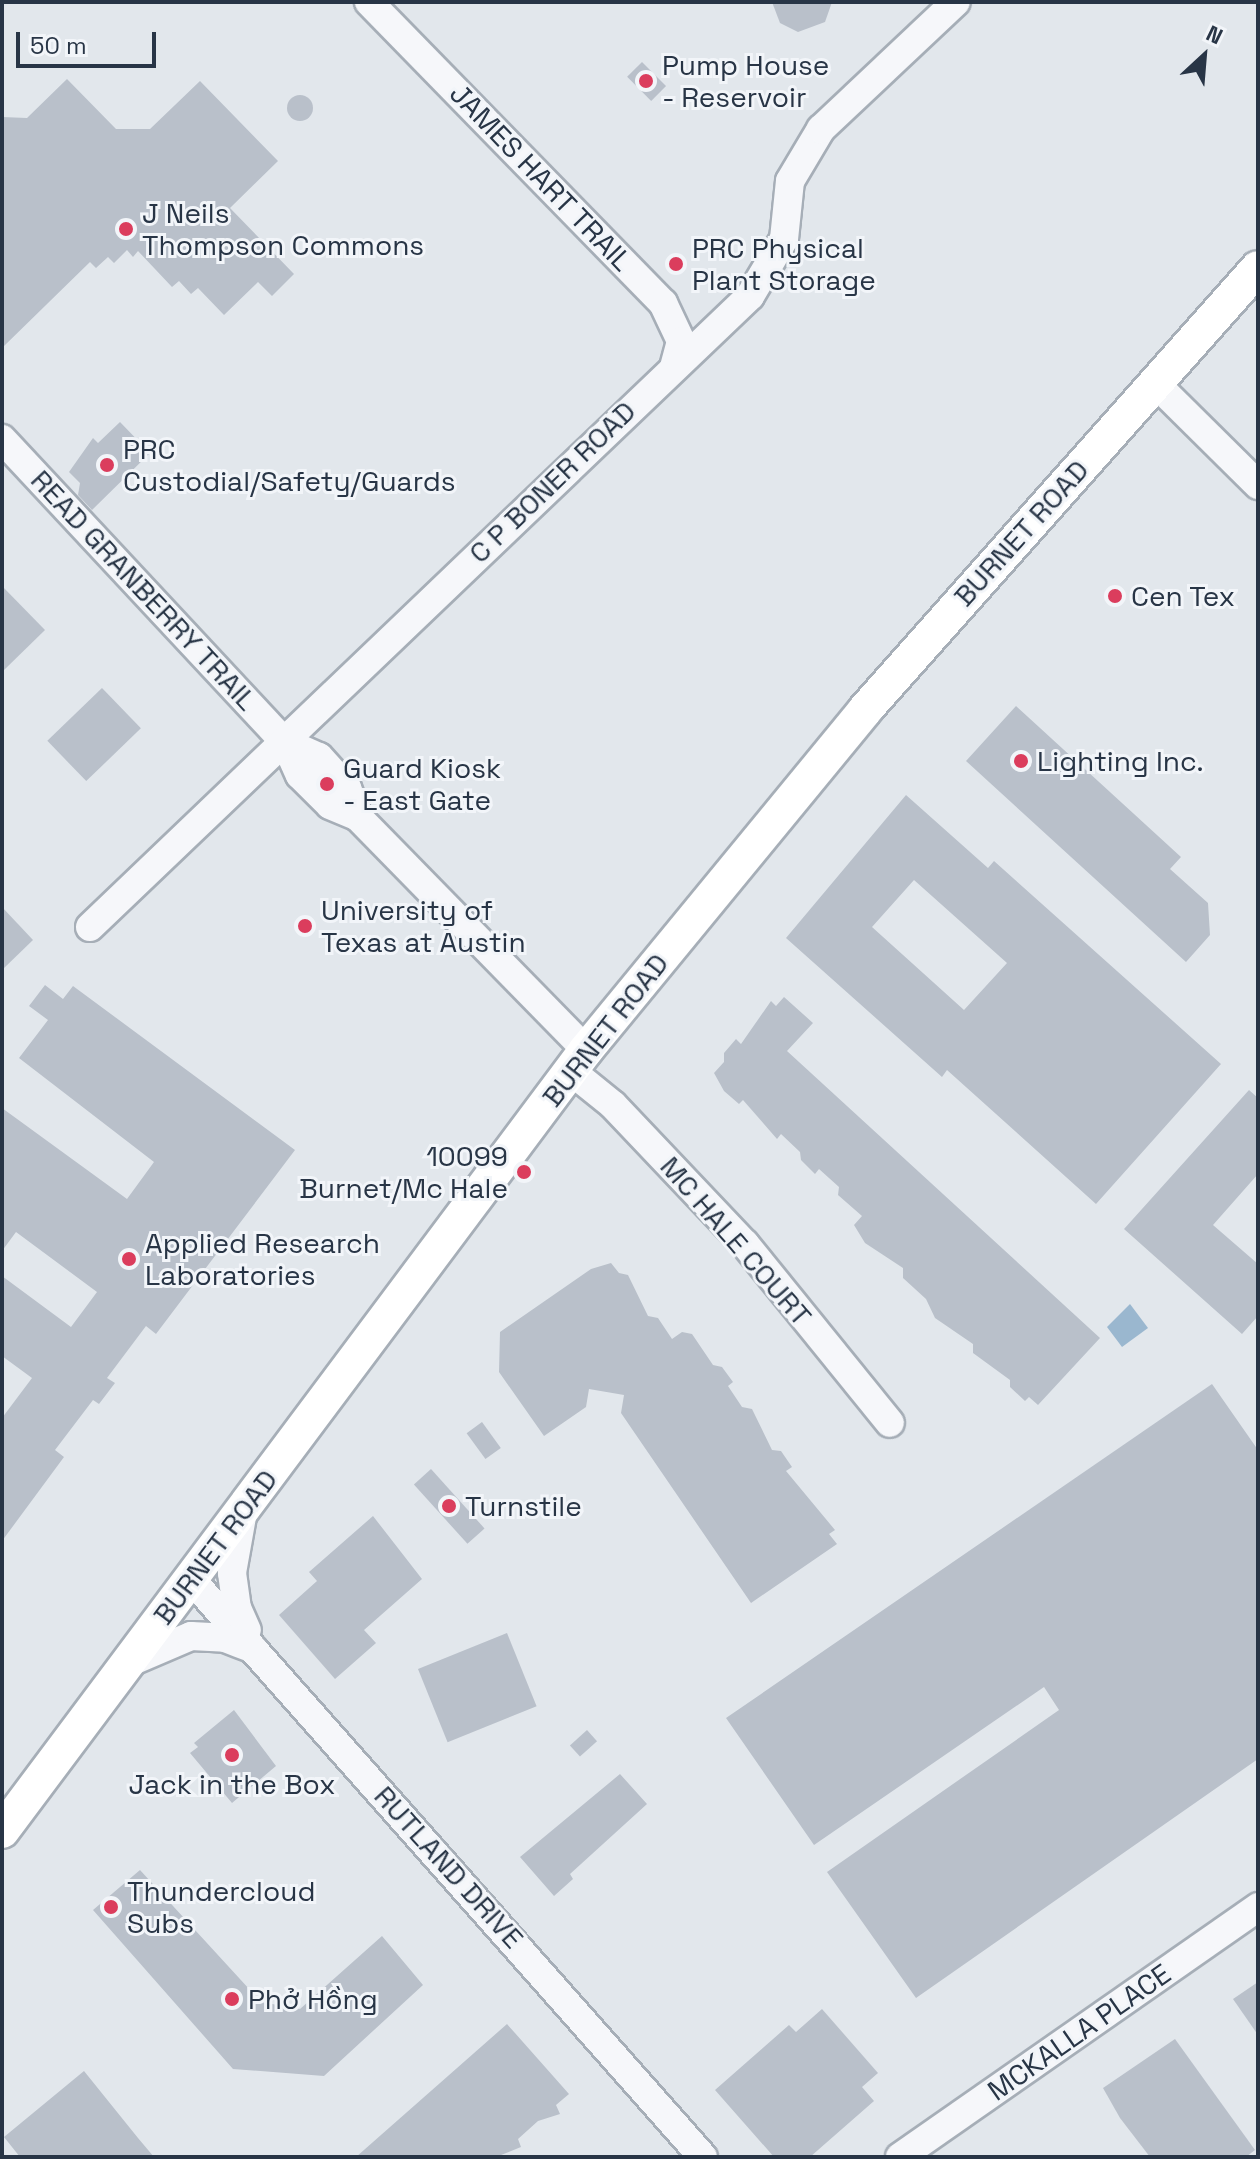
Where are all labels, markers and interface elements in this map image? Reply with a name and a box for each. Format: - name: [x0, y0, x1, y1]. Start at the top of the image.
- scale bar: [20, 16, 160, 66]
- north arrow: [1164, 16, 1244, 96]
- text: N: [1202, 19, 1227, 50]
- text: 50 m: [30, 30, 87, 61]
- place label: Pump House - Reservoir: [662, 48, 829, 114]
- marker: Pump House - Reservoir: [637, 72, 655, 90]
- street label: JAMES HART TRAIL: [443, 76, 639, 278]
- place label: J Neils Thompson Commons: [142, 196, 424, 262]
- marker: J Neils Thompson Commons: [117, 220, 135, 238]
- place label: PRC Physical Plant Storage: [692, 231, 876, 297]
- marker: PRC Physical Plant Storage: [667, 255, 685, 273]
- street label: C P BONER ROAD: [462, 394, 642, 570]
- place label: PRC Custodial/Safety/Guards: [123, 432, 455, 498]
- street label: BURNET ROAD: [947, 453, 1095, 613]
- marker: PRC Custodial/Safety/Guards: [98, 456, 116, 474]
- street label: READ GRANBERRY TRAIL: [24, 463, 264, 717]
- place label: Cen Tex: [1131, 579, 1236, 613]
- marker: Cen Tex: [1106, 587, 1124, 605]
- place label: Lighting Inc.: [1037, 744, 1204, 778]
- place label: Guard Kiosk - East Gate: [343, 751, 501, 817]
- marker: Lighting Inc.: [1012, 752, 1030, 770]
- marker: Guard Kiosk - East Gate: [318, 775, 336, 793]
- place label: University of Texas at Austin: [321, 893, 526, 959]
- marker: University of Texas at Austin: [296, 917, 314, 935]
- street label: BURNET ROAD: [535, 947, 675, 1113]
- place label: 10099 Burnet/Mc Hale: [299, 1139, 508, 1205]
- street label: MC HALE COURT: [654, 1150, 818, 1332]
- marker: 10099 Burnet/Mc Hale: [515, 1163, 533, 1181]
- place label: Applied Research Laboratories: [145, 1226, 380, 1292]
- marker: Applied Research Laboratories: [120, 1250, 138, 1268]
- street label: BURNET ROAD: [146, 1463, 284, 1631]
- place label: Turnstile: [465, 1489, 582, 1523]
- marker: Turnstile: [440, 1497, 458, 1515]
- marker: Jack in the Box: [223, 1746, 241, 1764]
- place label: Jack in the Box: [128, 1767, 336, 1801]
- street label: RUTLAND DRIVE: [368, 1779, 530, 1955]
- place label: Thundercloud Subs: [127, 1874, 315, 1940]
- marker: Thundercloud Subs: [102, 1898, 120, 1916]
- street label: MCKALLA PLACE: [981, 1956, 1177, 2108]
- place label: Phở Hồng: [248, 1982, 378, 2016]
- marker: Phở Hồng: [223, 1990, 241, 2008]

